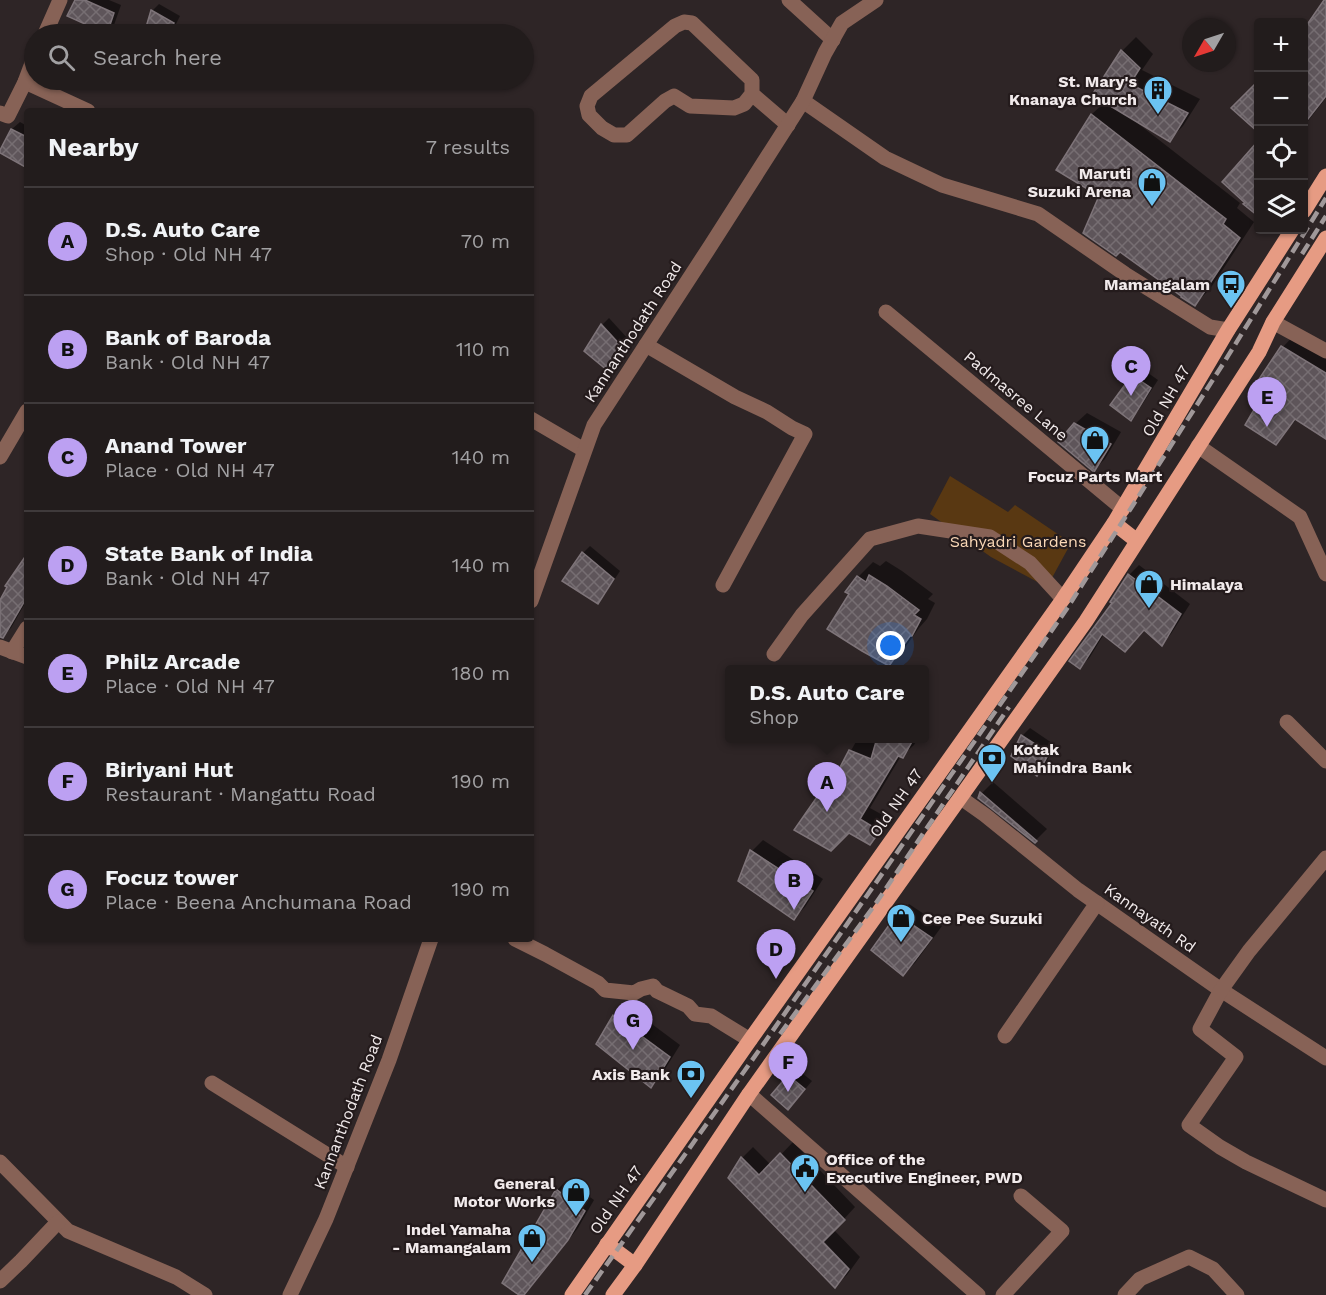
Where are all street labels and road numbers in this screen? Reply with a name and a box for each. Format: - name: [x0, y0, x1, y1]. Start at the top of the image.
- street label: Kannanthodath Road: [580, 258, 686, 406]
- street label: Padmasree Lane: [960, 347, 1072, 445]
- street label: Old NH 47: [1138, 362, 1194, 440]
- street label: Old NH 47: [865, 765, 927, 841]
- street label: Kannayath Rd: [1101, 880, 1199, 956]
- street label: Kannanthodath Road: [310, 1032, 386, 1192]
- street label: Old NH 47: [585, 1162, 647, 1238]

